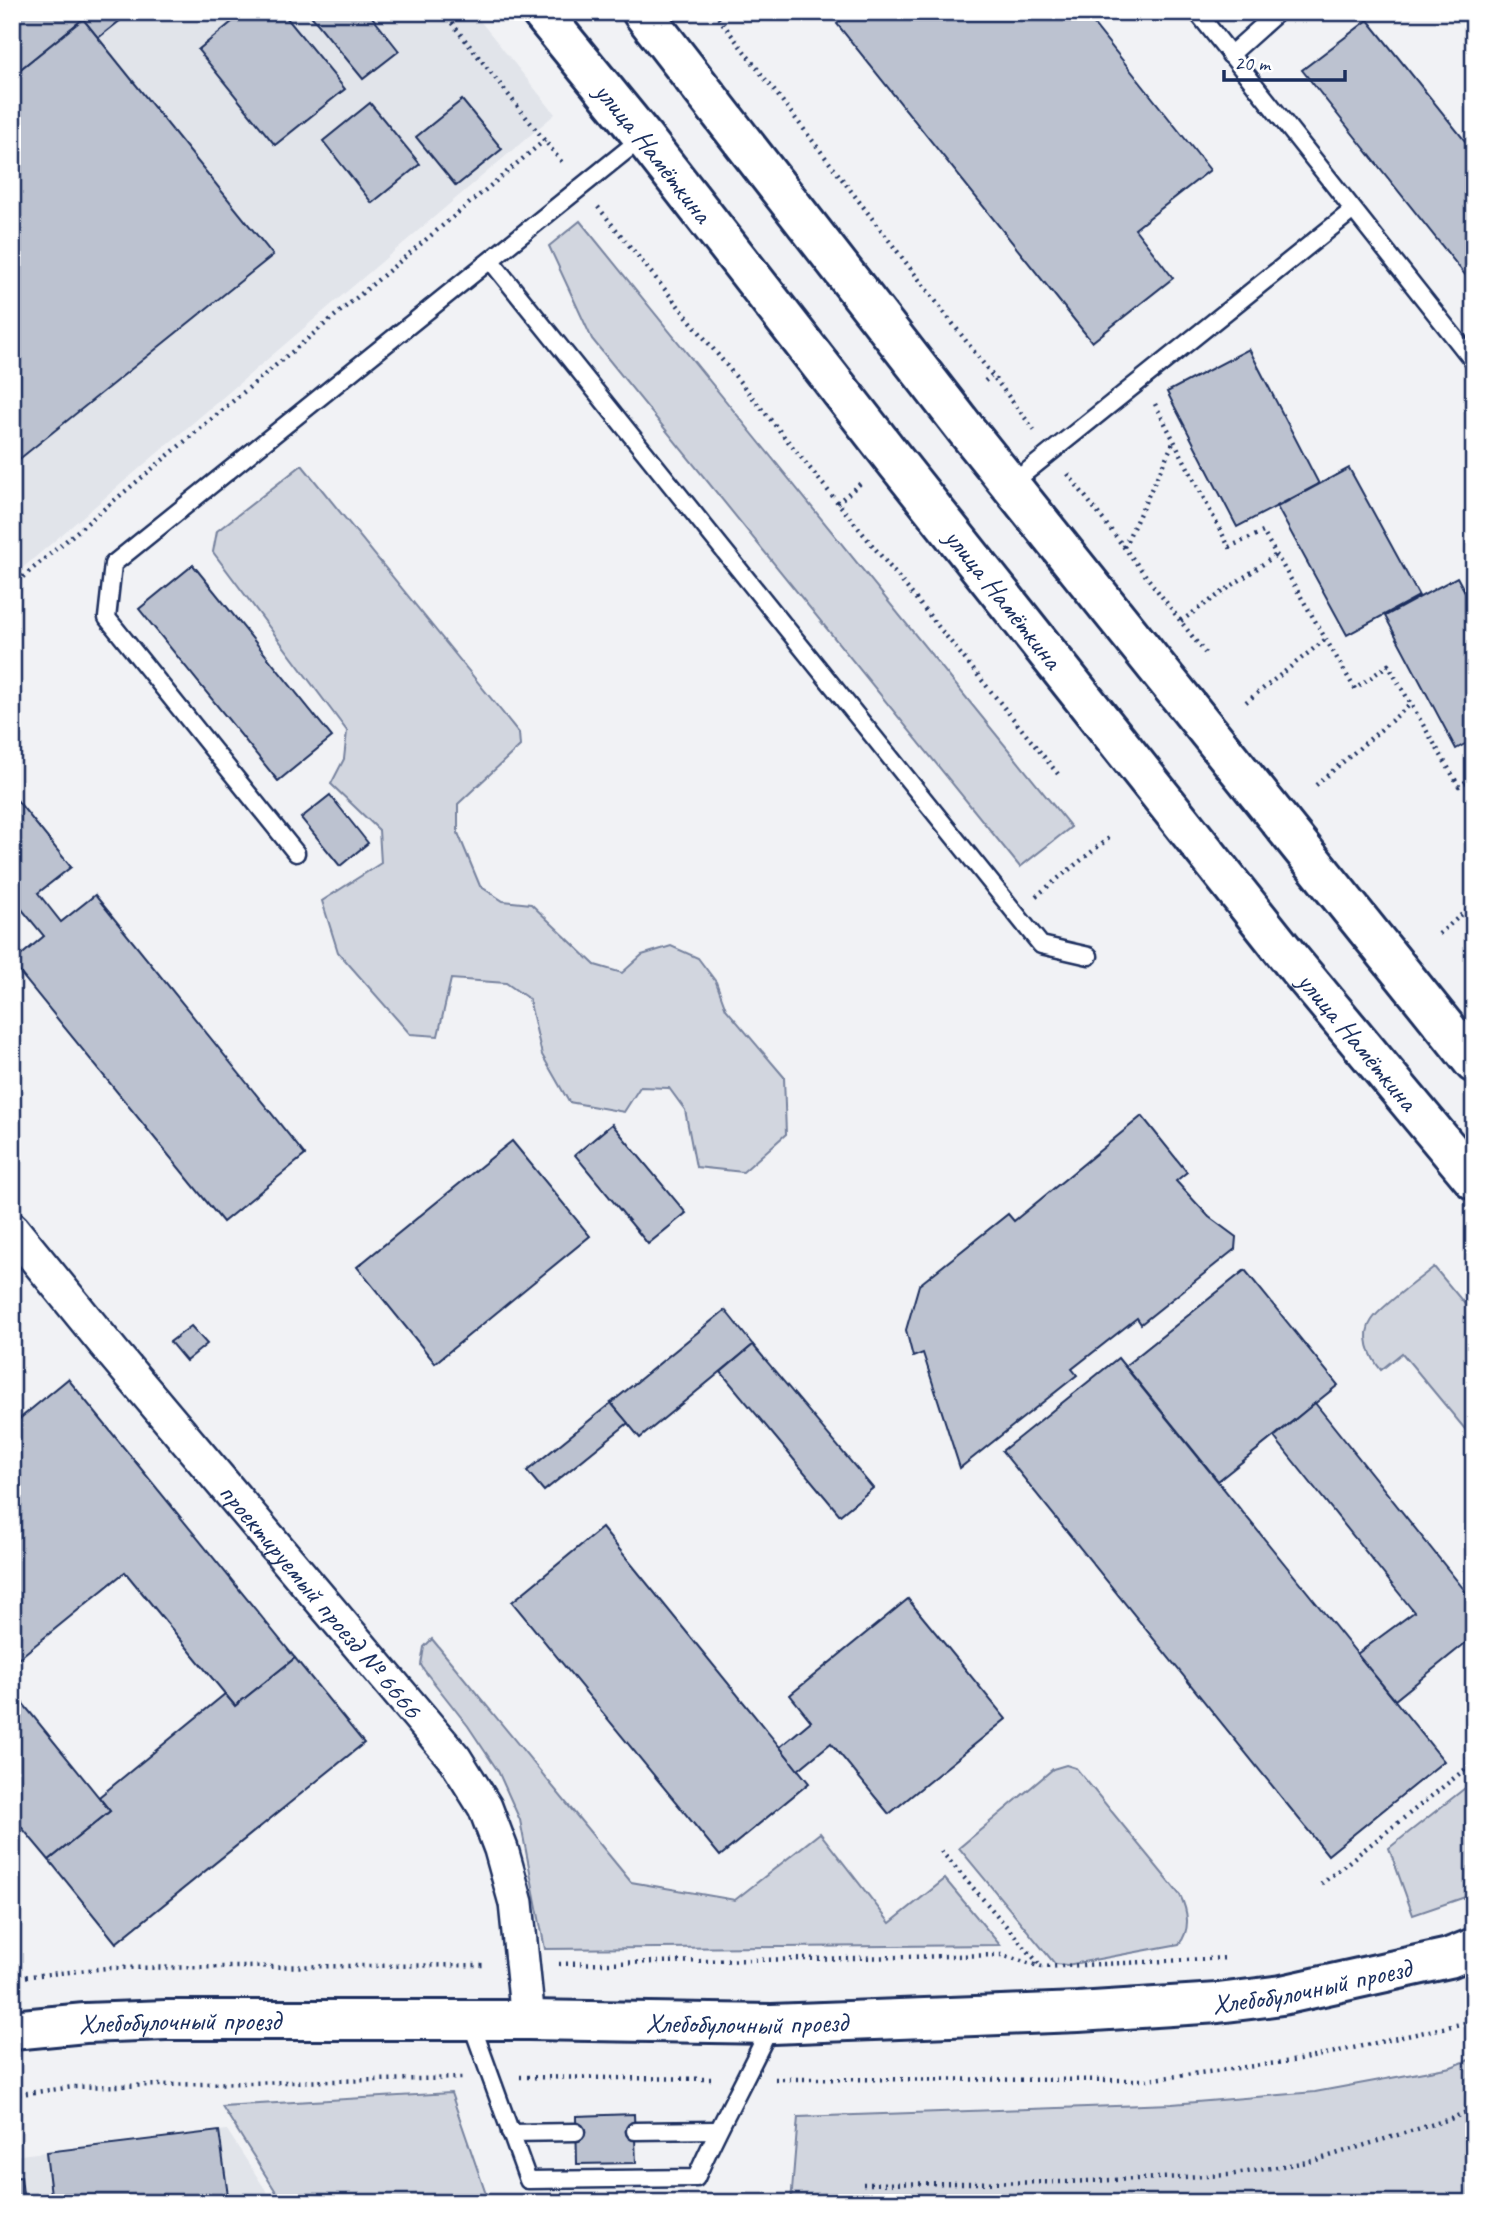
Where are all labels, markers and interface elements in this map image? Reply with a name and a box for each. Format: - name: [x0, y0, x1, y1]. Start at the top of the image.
- scale bar: [1224, 38, 1344, 82]
- text: 20 m: [1234, 50, 1272, 76]
- street label: улица Намёткина: [586, 73, 721, 231]
- street label: улица Намёткина: [936, 519, 1071, 677]
- street label: улица Намёткина: [1289, 963, 1427, 1119]
- street label: проектируемый проезд № 6666: [212, 1475, 431, 1726]
- street label: Хлебобулочный проезд: [1210, 1949, 1417, 2022]
- street label: Хлебобулочный проезд: [78, 2003, 284, 2041]
- street label: Хлебобулочный проезд: [645, 2004, 851, 2042]

